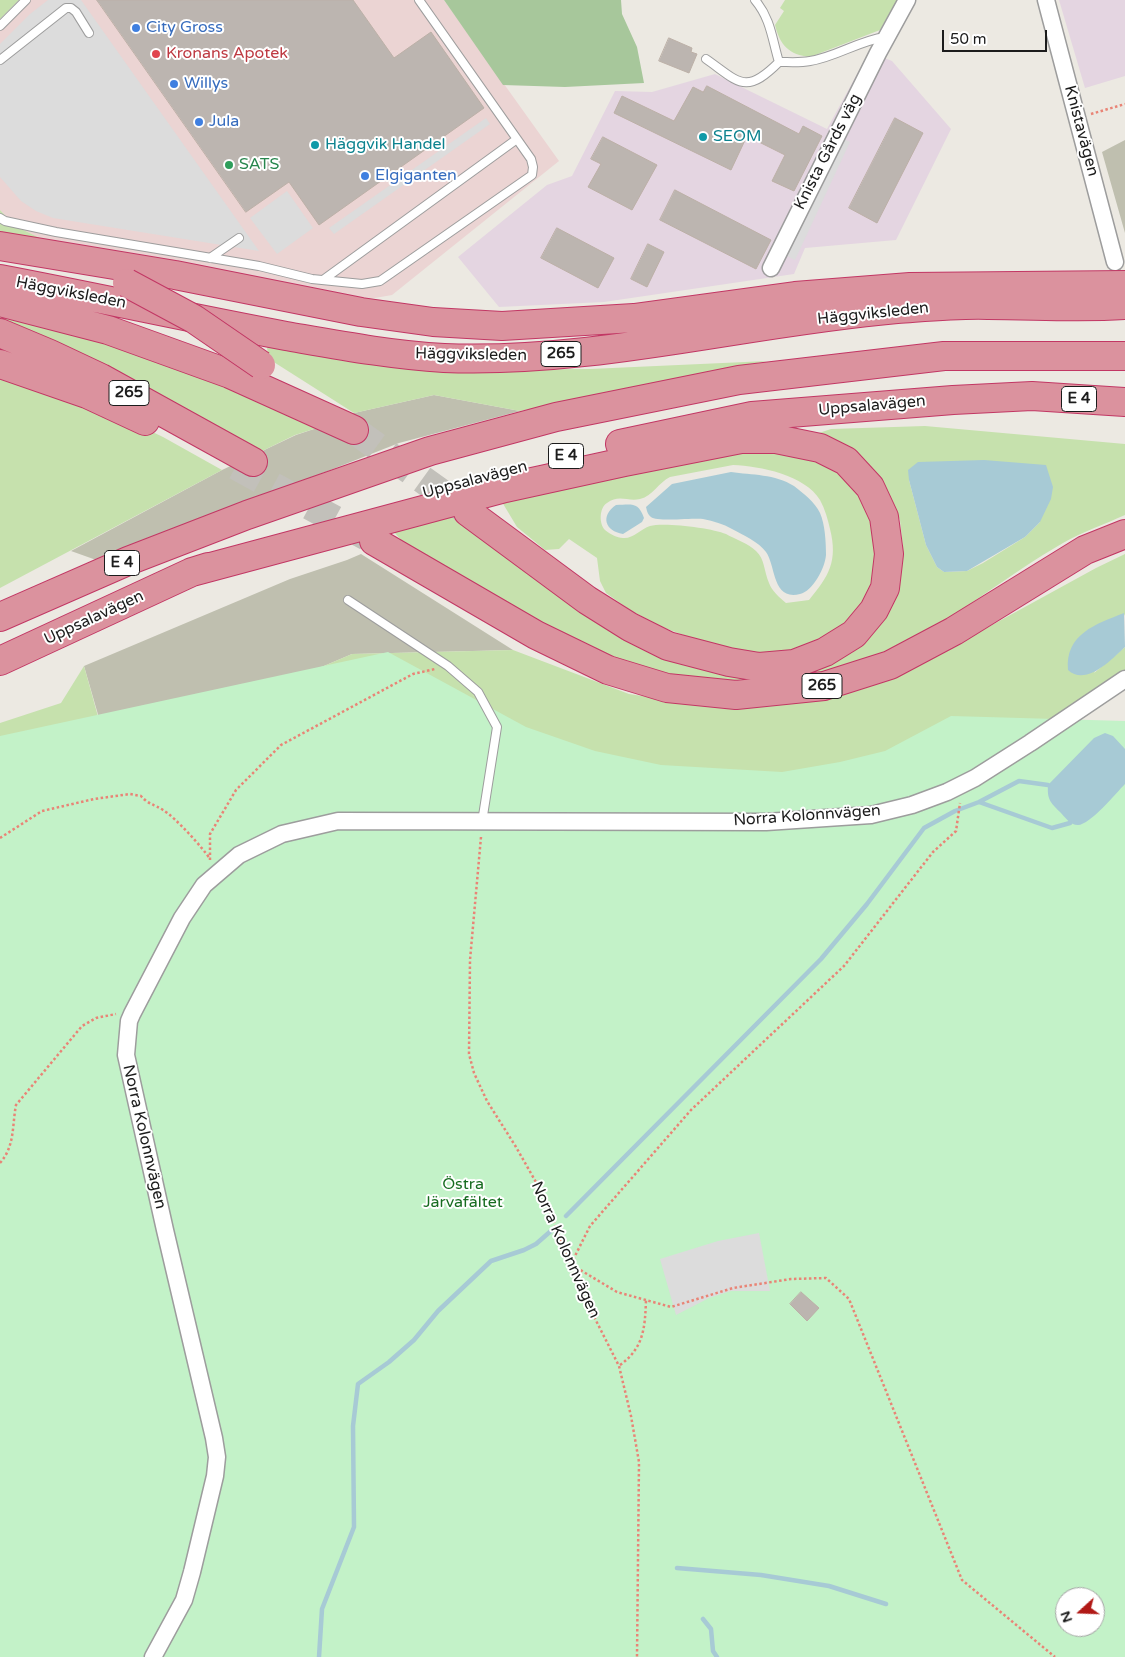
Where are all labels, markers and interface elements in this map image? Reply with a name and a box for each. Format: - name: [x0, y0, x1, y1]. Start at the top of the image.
- place label: City Gross: [146, 18, 223, 38]
- scale bar: [945, 20, 1050, 52]
- marker: City Gross: [130, 22, 142, 34]
- text: 50 m: [950, 30, 987, 48]
- place label: Kronans Apotek: [166, 44, 288, 64]
- marker: Kronans Apotek: [150, 48, 162, 60]
- place label: Willys: [184, 74, 228, 94]
- marker: Willys: [168, 78, 180, 90]
- street label: Knistavägen: [1060, 83, 1102, 179]
- street label: Knista Gårds väg: [790, 91, 866, 213]
- place label: Jula: [209, 112, 239, 132]
- marker: Jula: [193, 116, 205, 128]
- place label: SEOM: [713, 127, 761, 147]
- marker: SEOM: [697, 131, 709, 143]
- place label: Häggvik Handel: [325, 135, 446, 155]
- marker: Häggvik Handel: [309, 139, 321, 151]
- place label: SATS: [239, 155, 279, 175]
- marker: SATS: [223, 159, 235, 171]
- place label: Elgiganten: [375, 166, 457, 186]
- marker: Elgiganten: [359, 170, 371, 182]
- street label: Häggviksleden: [14, 273, 128, 313]
- street label: Häggviksleden: [816, 299, 930, 329]
- road number: 265: [541, 342, 581, 366]
- street label: Häggviksleden: [415, 344, 527, 366]
- road number: 265: [109, 380, 149, 406]
- road number: E 4: [1062, 386, 1096, 412]
- street label: Uppsalavägen: [817, 392, 927, 420]
- road number: E 4: [548, 444, 584, 468]
- street label: Uppsalavägen: [420, 457, 530, 503]
- road number: E 4: [104, 550, 140, 576]
- street label: Uppsalavägen: [41, 587, 147, 649]
- road number: 265: [802, 674, 842, 698]
- street label: Norra Kolonnvägen: [733, 801, 881, 831]
- street label: Norra Kolonnvägen: [118, 1063, 170, 1211]
- park label: Östra Järvafältet: [423, 1175, 503, 1213]
- street label: Norra Kolonnvägen: [526, 1179, 604, 1321]
- north arrow: [1055, 1587, 1105, 1637]
- text: N: [1056, 1609, 1076, 1625]

